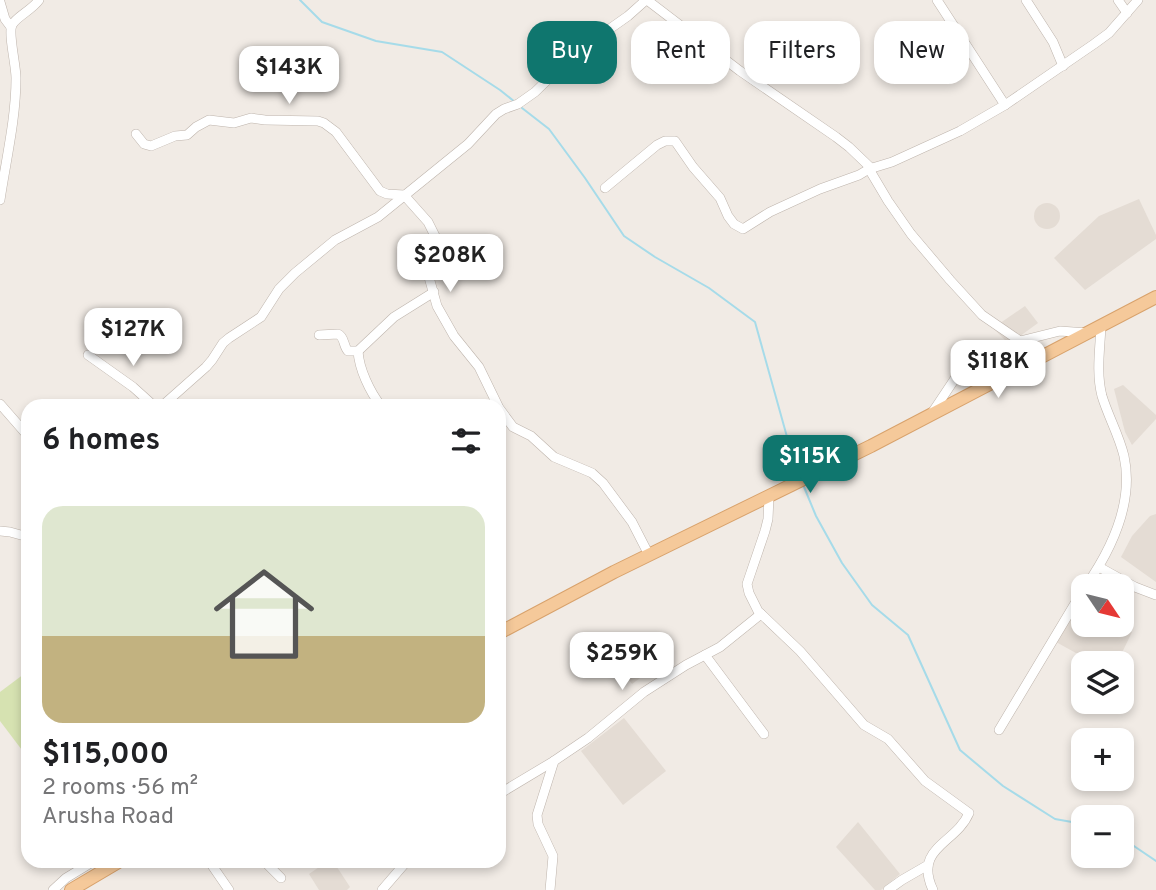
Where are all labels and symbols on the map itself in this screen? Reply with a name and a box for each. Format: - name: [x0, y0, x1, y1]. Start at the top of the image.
- pin: $143K: [240, 46, 338, 106]
- pin: $208K: [401, 234, 499, 294]
- pin: $127K: [84, 308, 182, 368]
- pin: $118K: [949, 340, 1047, 400]
- pin: $115K: [761, 435, 859, 495]
- north arrow: [1071, 574, 1134, 637]
- pin: $259K: [573, 632, 671, 692]

